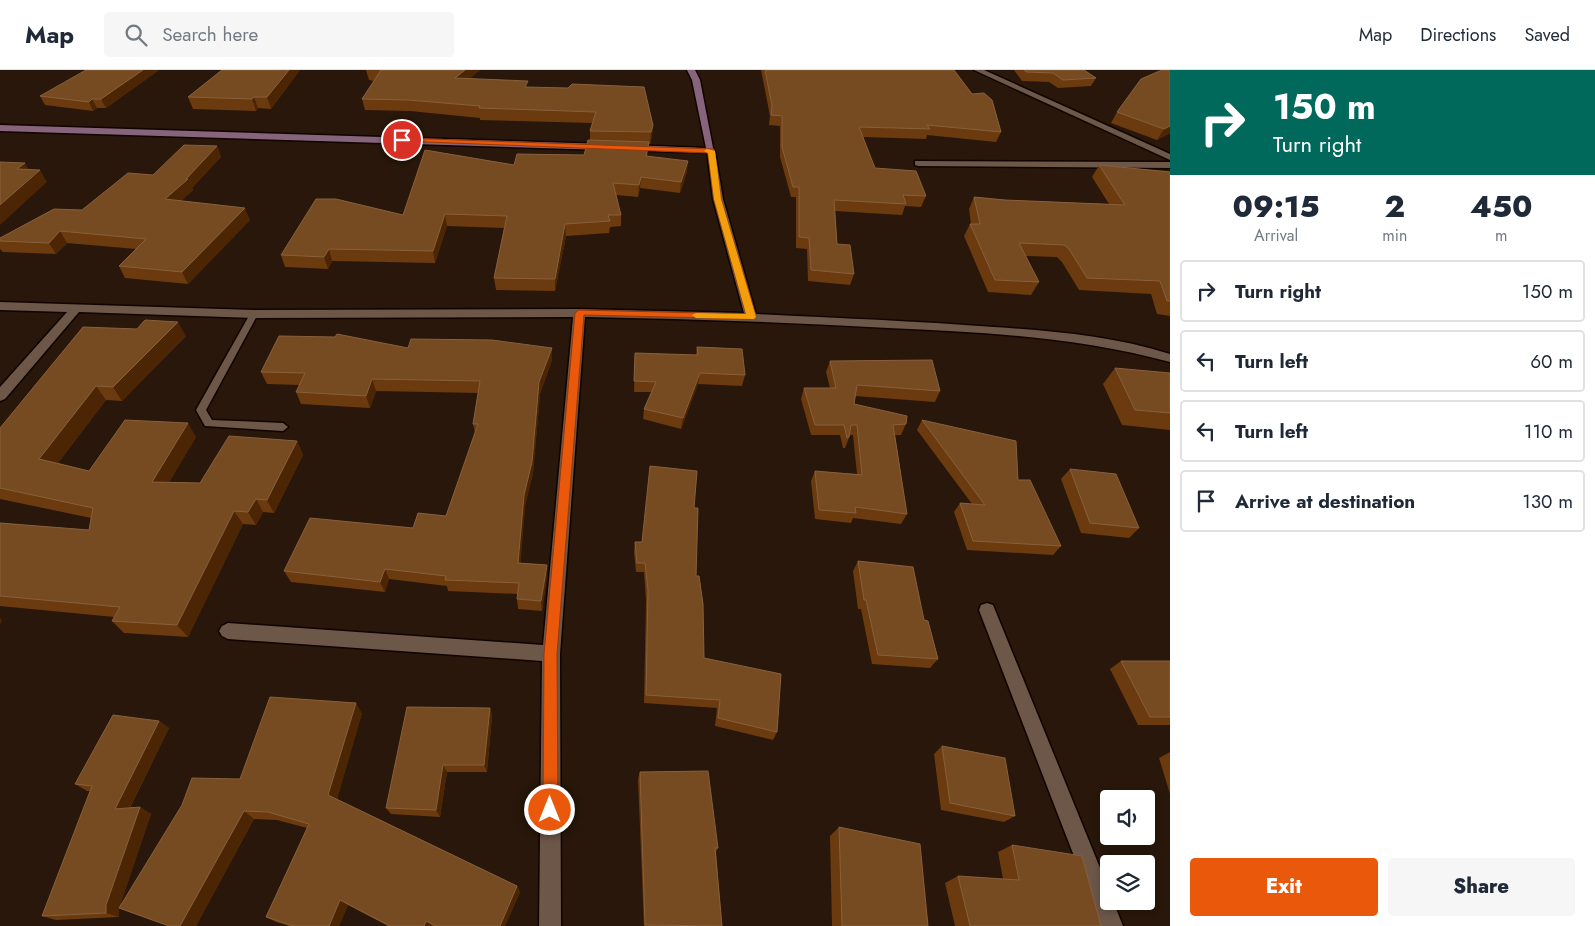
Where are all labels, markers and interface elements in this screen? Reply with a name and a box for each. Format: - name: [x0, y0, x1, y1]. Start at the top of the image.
- search box: [104, 12, 454, 57]
- text: Map: [25, 17, 74, 52]
- icon: search: [122, 21, 150, 49]
- text: Search here: [162, 21, 258, 48]
- text: Map: [1359, 22, 1392, 48]
- text: Directions: [1420, 22, 1496, 48]
- text: Saved: [1524, 22, 1570, 48]
- text: 150 m: [1273, 82, 1376, 132]
- icon: right: [1190, 90, 1255, 155]
- pin: [381, 119, 423, 161]
- icon: arrive: [388, 126, 416, 154]
- text: Turn right: [1273, 128, 1361, 160]
- text: 09:15: [1233, 185, 1320, 228]
- text: 2: [1385, 185, 1405, 228]
- text: 450: [1470, 185, 1532, 228]
- text: Arrival: [1254, 224, 1298, 247]
- text: min: [1382, 224, 1407, 247]
- text: m: [1495, 224, 1507, 247]
- icon: right: [1192, 277, 1220, 305]
- text: Turn right: [1235, 278, 1321, 305]
- text: 150 m: [1522, 278, 1573, 305]
- icon: left: [1192, 347, 1220, 375]
- text: Turn left: [1235, 348, 1308, 375]
- text: 60 m: [1530, 348, 1573, 375]
- icon: left: [1192, 417, 1220, 445]
- text: Turn left: [1235, 418, 1308, 445]
- text: 110 m: [1524, 418, 1573, 445]
- icon: arrive: [1192, 487, 1220, 515]
- text: Arrive at destination: [1235, 488, 1415, 515]
- text: 130 m: [1522, 488, 1573, 515]
- position arrow: [523, 783, 575, 835]
- map controls: [1100, 790, 1155, 910]
- button: sound: [1100, 790, 1155, 845]
- button: layers: [1100, 855, 1155, 910]
- button: Exit: [1190, 858, 1378, 916]
- button: Share: [1388, 858, 1575, 916]

